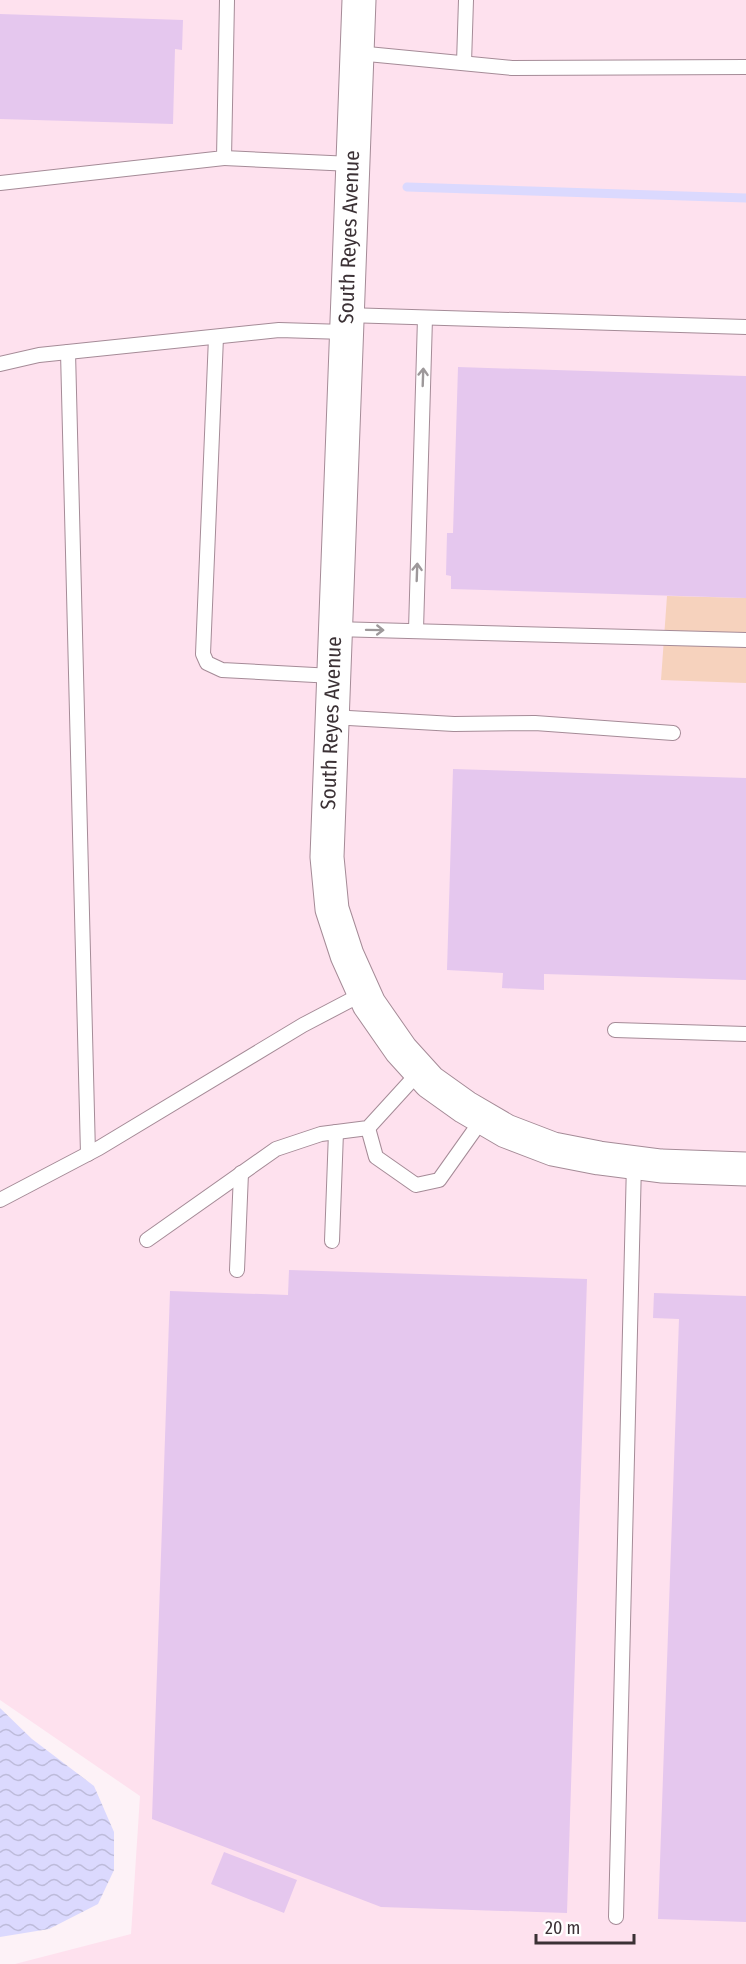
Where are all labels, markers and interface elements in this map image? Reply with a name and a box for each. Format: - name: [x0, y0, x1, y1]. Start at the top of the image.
- street label: South Reyes Avenue: [333, 150, 365, 324]
- one-way arrow: [417, 367, 429, 387]
- one-way arrow: [412, 562, 423, 582]
- one-way arrow: [364, 624, 384, 636]
- street label: South Reyes Avenue: [315, 636, 347, 810]
- scale bar: [536, 1907, 634, 1945]
- text: 20 m: [545, 1917, 580, 1939]

